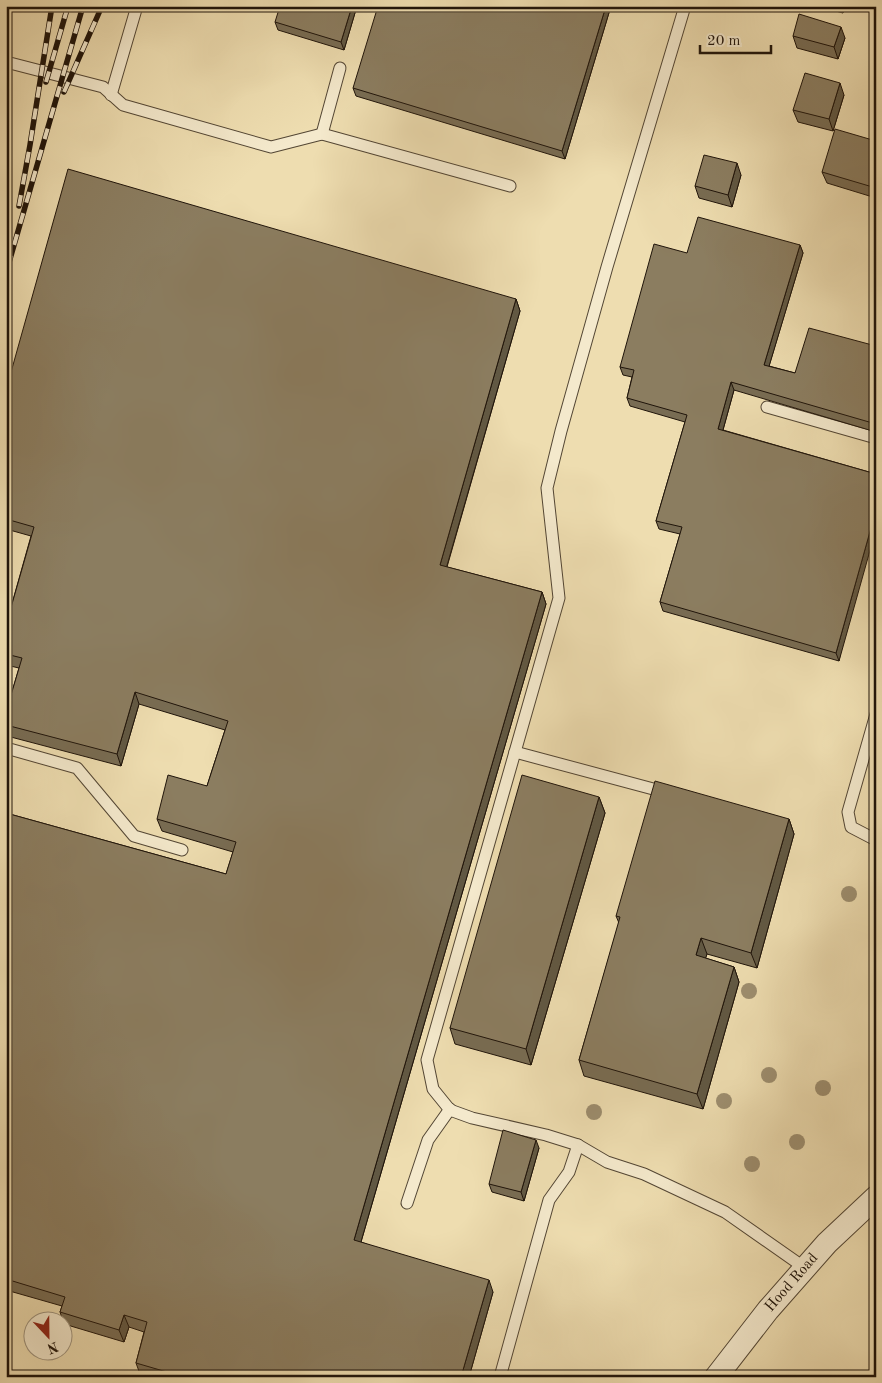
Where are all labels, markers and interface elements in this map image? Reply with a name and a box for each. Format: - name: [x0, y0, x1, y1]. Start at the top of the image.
- scale bar: [700, 22, 771, 54]
- text: 20 m: [707, 34, 741, 49]
- street label: Hood Road: [763, 1251, 821, 1315]
- north arrow: [22, 1310, 72, 1360]
- text: N: [45, 1339, 60, 1356]

